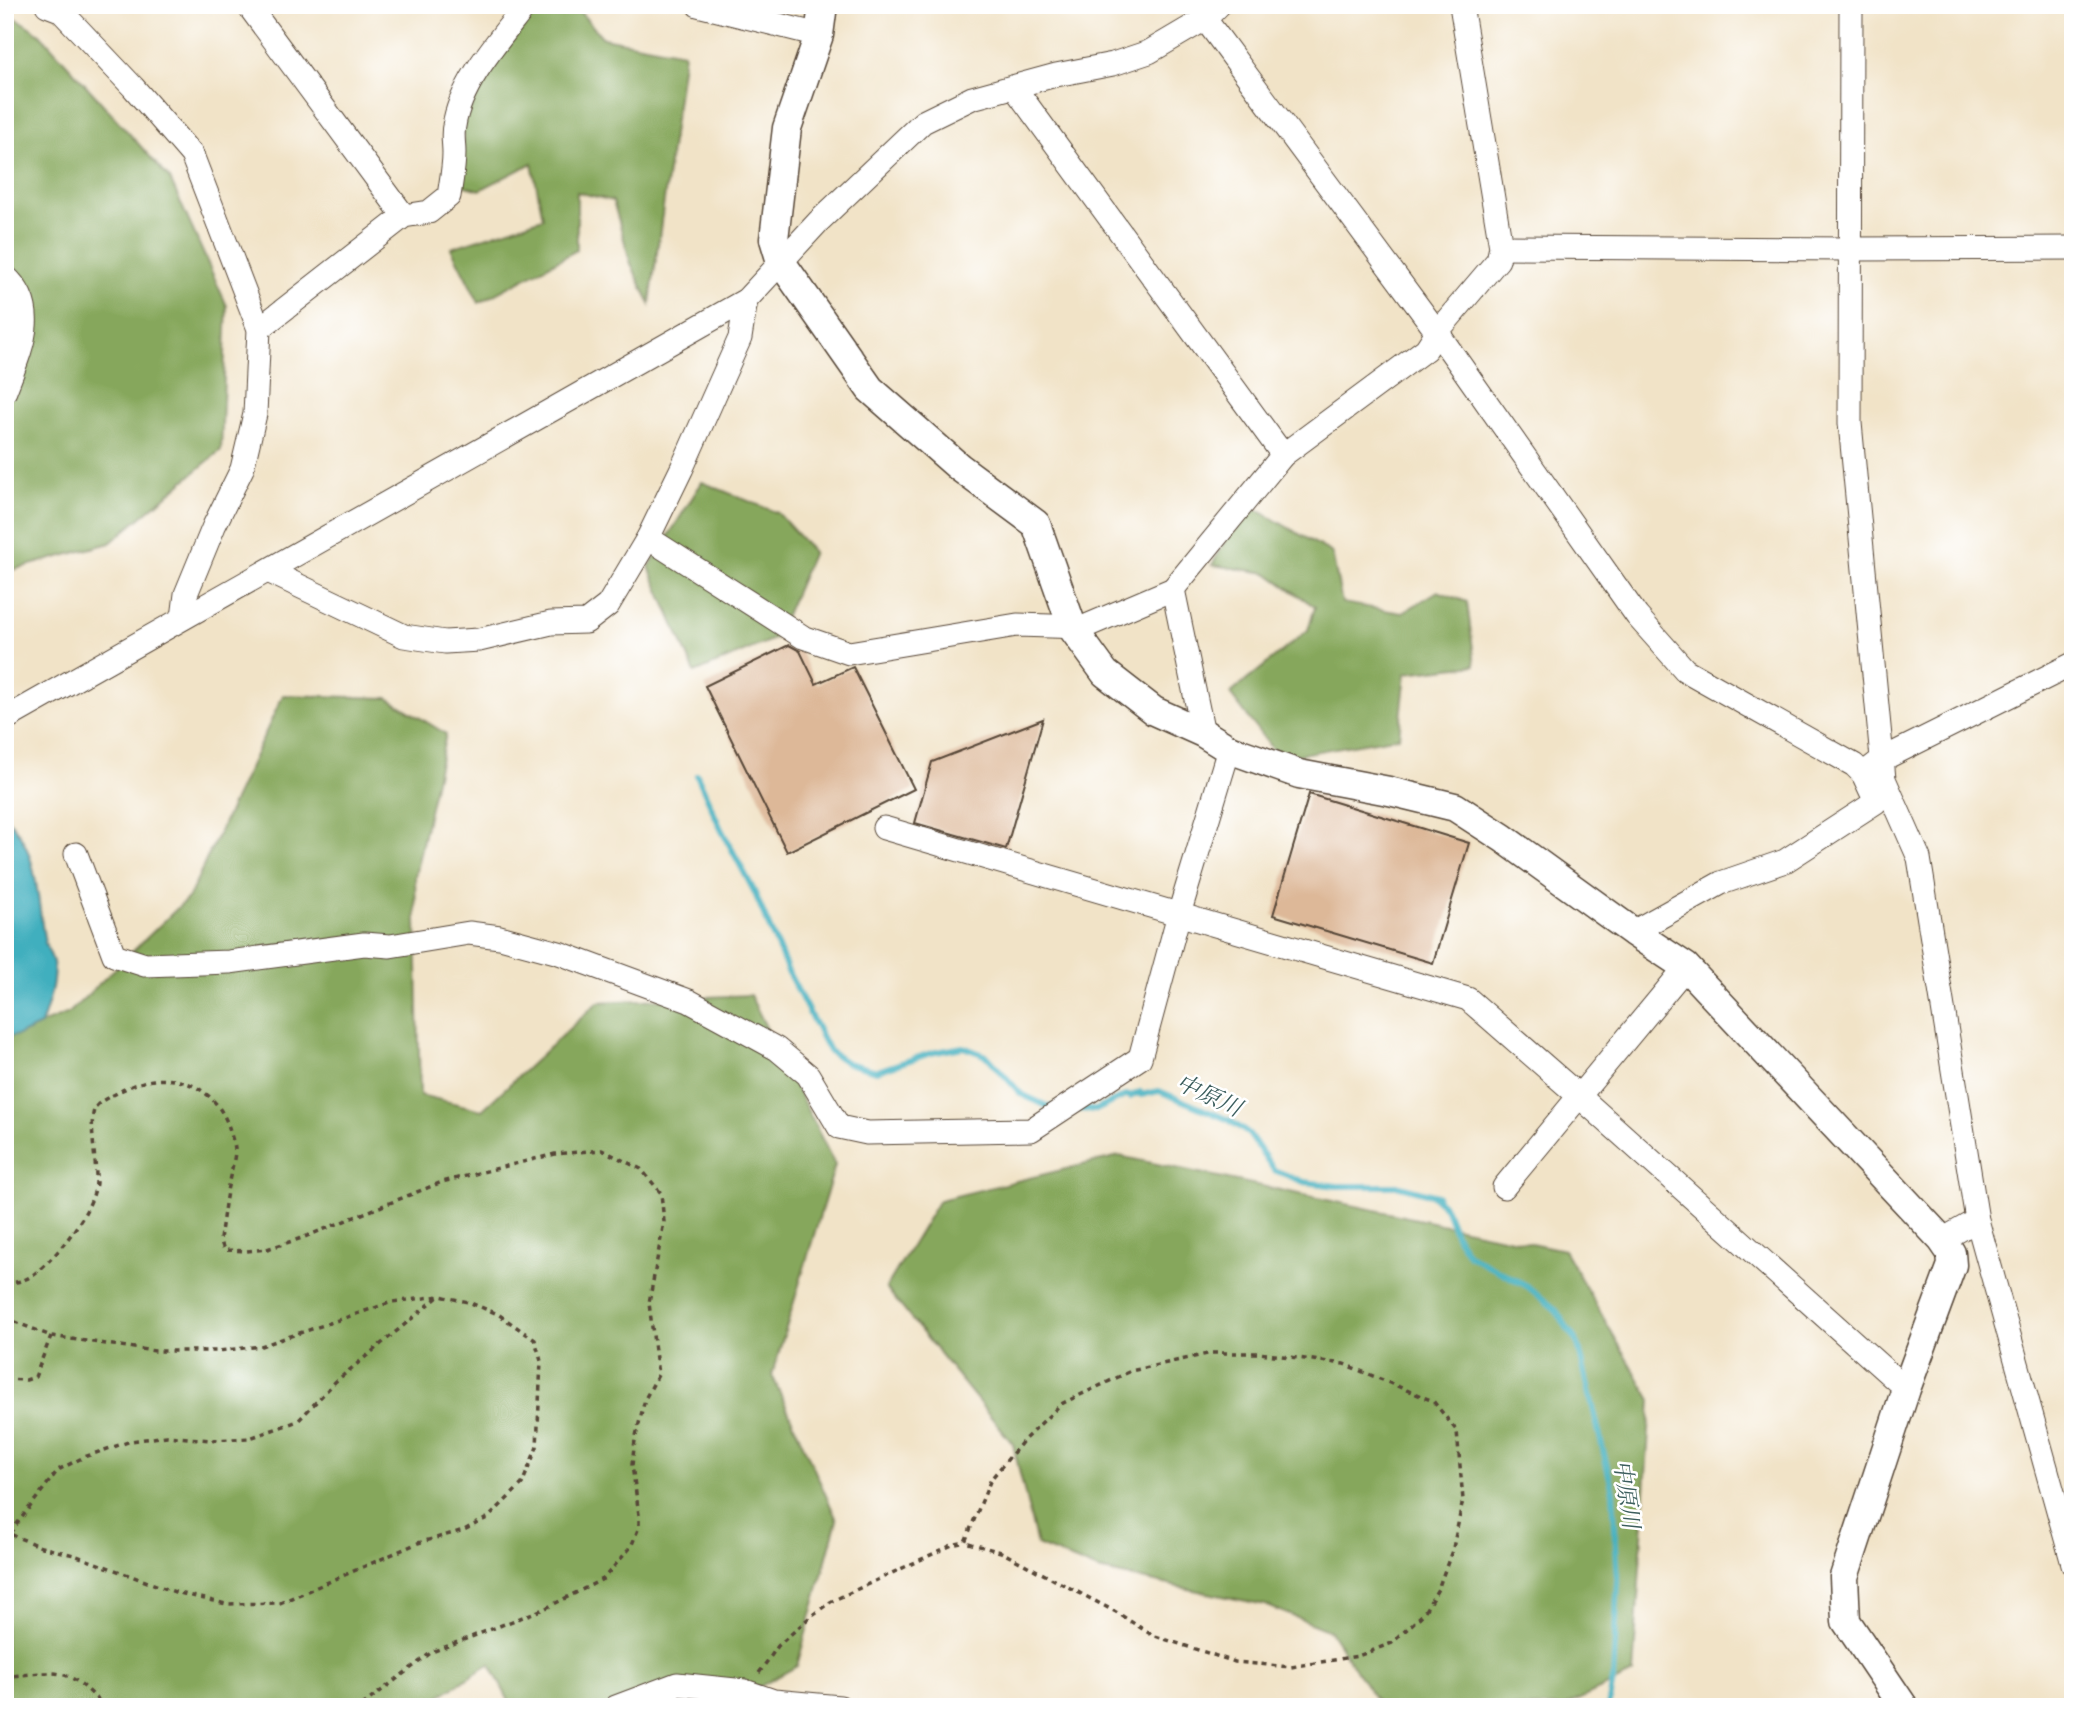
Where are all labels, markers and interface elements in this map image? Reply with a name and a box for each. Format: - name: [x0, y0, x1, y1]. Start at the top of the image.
- water label: 中原川: [1172, 1070, 1248, 1123]
- water label: 中原川: [1609, 1458, 1644, 1533]

